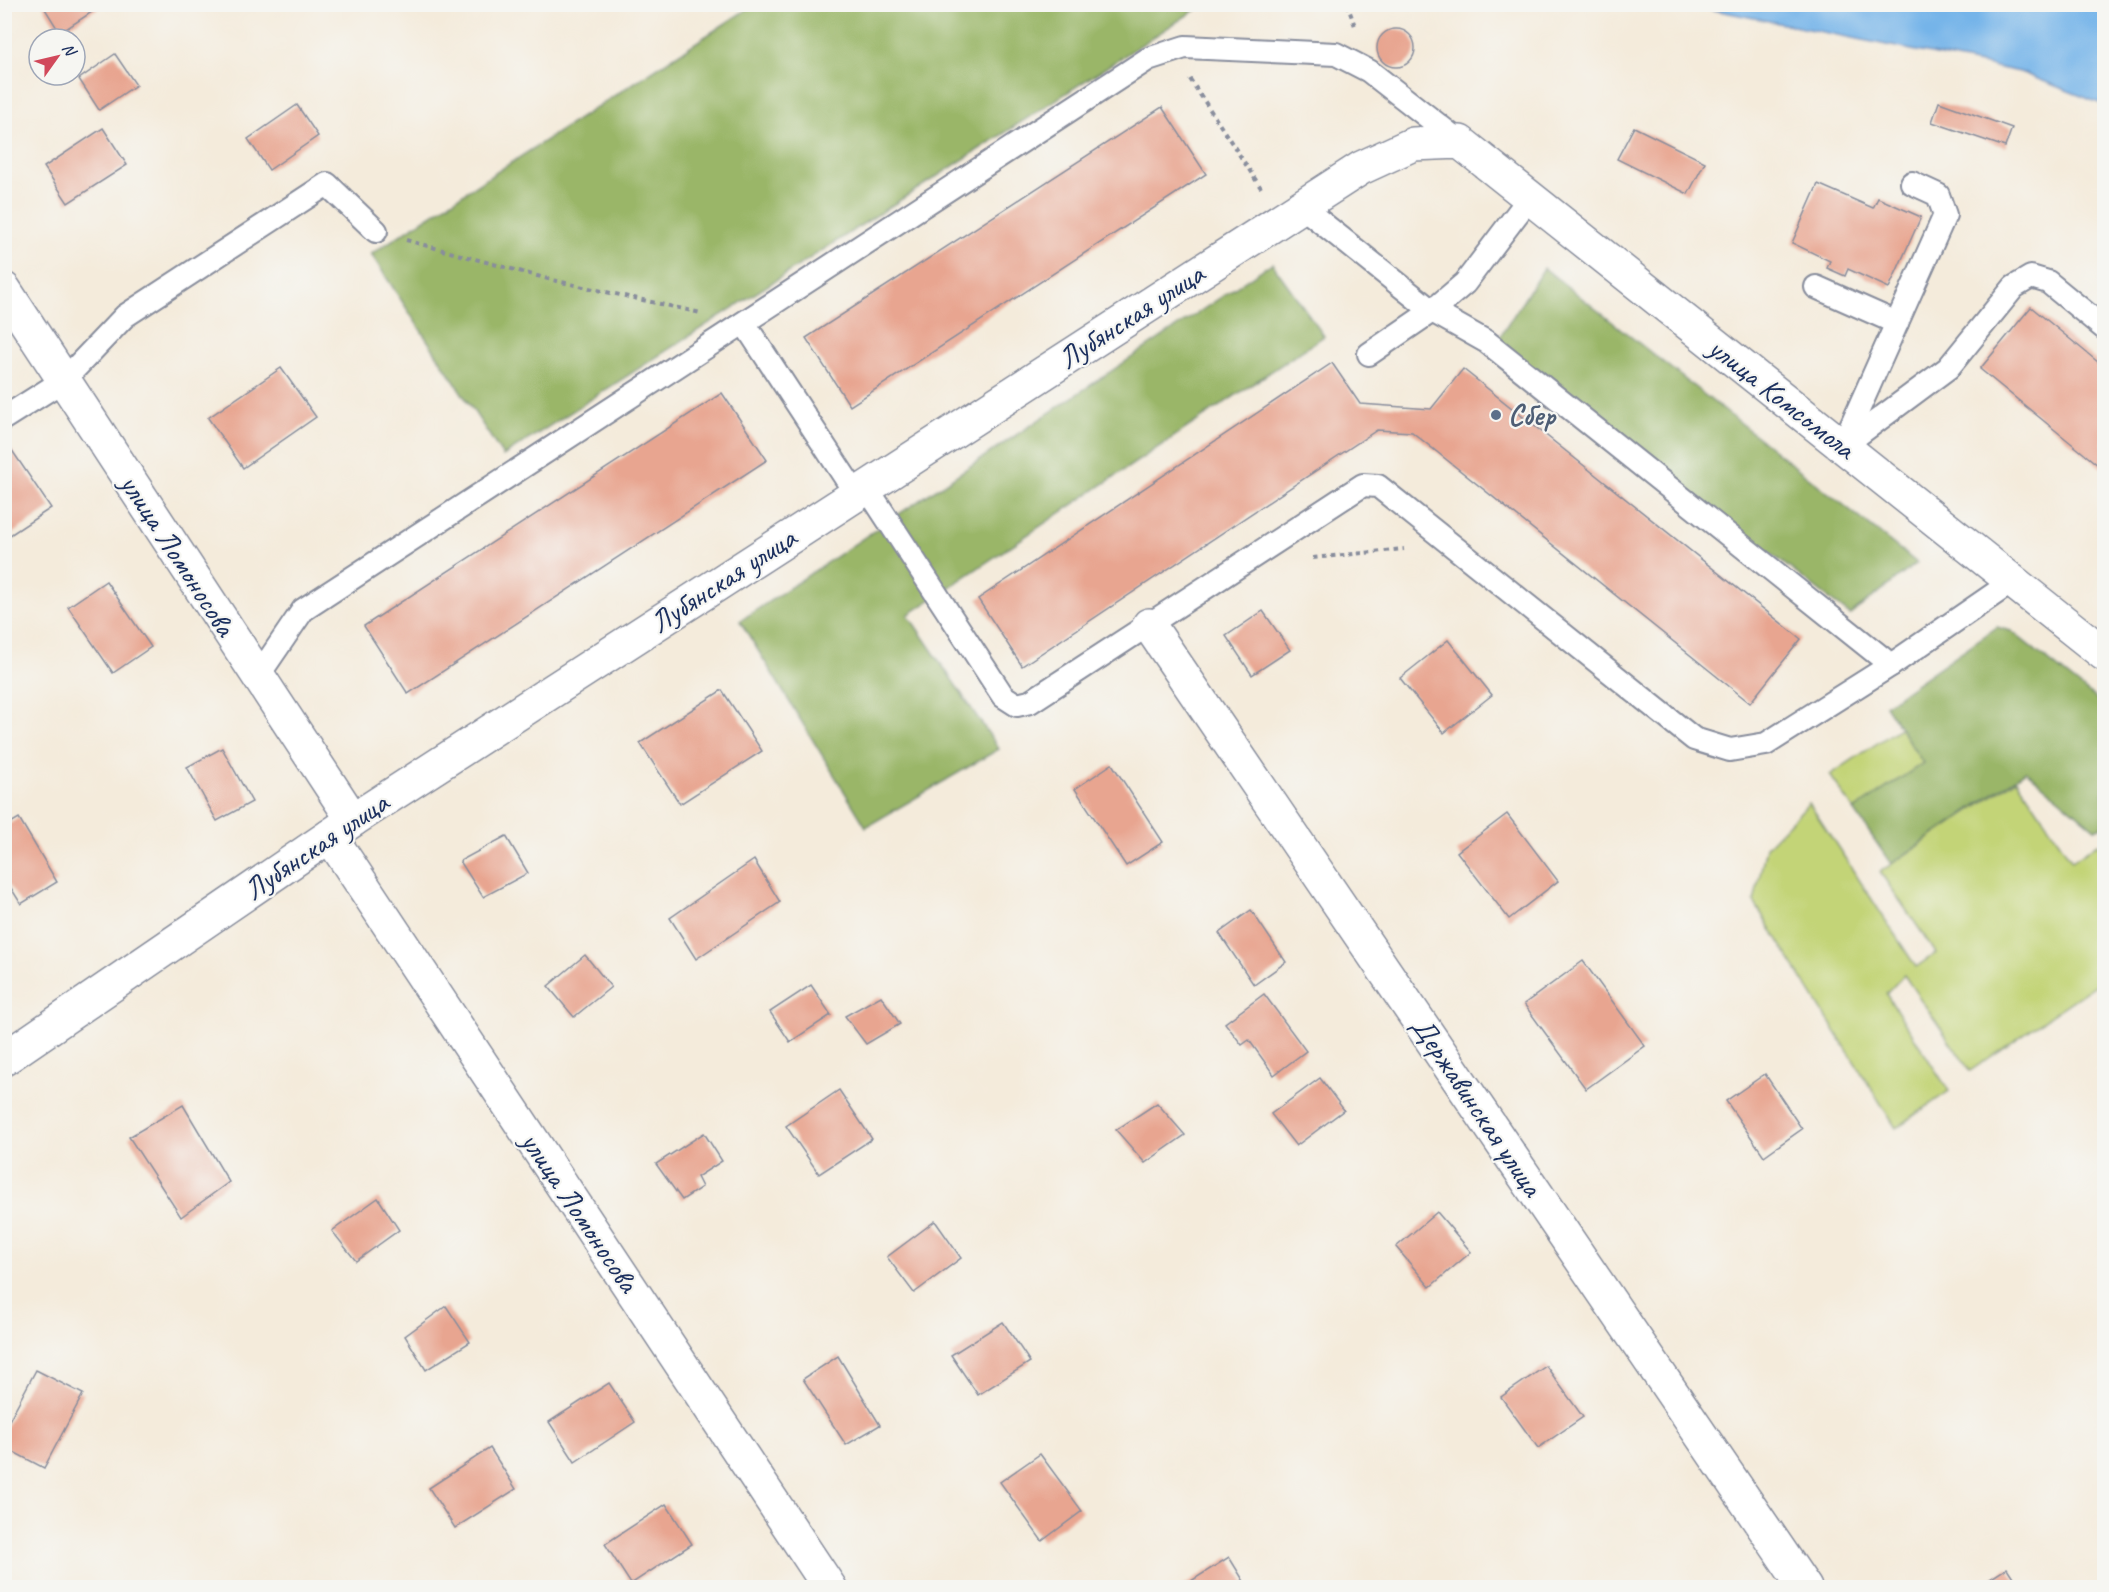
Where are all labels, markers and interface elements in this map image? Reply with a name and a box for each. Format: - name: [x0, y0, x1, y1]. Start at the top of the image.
- north arrow: [27, 27, 87, 87]
- text: N: [58, 39, 81, 61]
- street label: Лубянская улица: [1051, 254, 1213, 377]
- street label: улица Комсомола: [1699, 328, 1865, 468]
- place label: Сбер: [1508, 396, 1557, 434]
- marker: Сбер: [1489, 408, 1503, 422]
- street label: улица Ломоносова: [111, 465, 245, 645]
- street label: Лубянская улица: [643, 518, 805, 641]
- street label: Лубянская улица: [236, 783, 397, 908]
- street label: Державинская улица: [1403, 1009, 1552, 1205]
- street label: улица Ломоносова: [511, 1123, 649, 1301]

